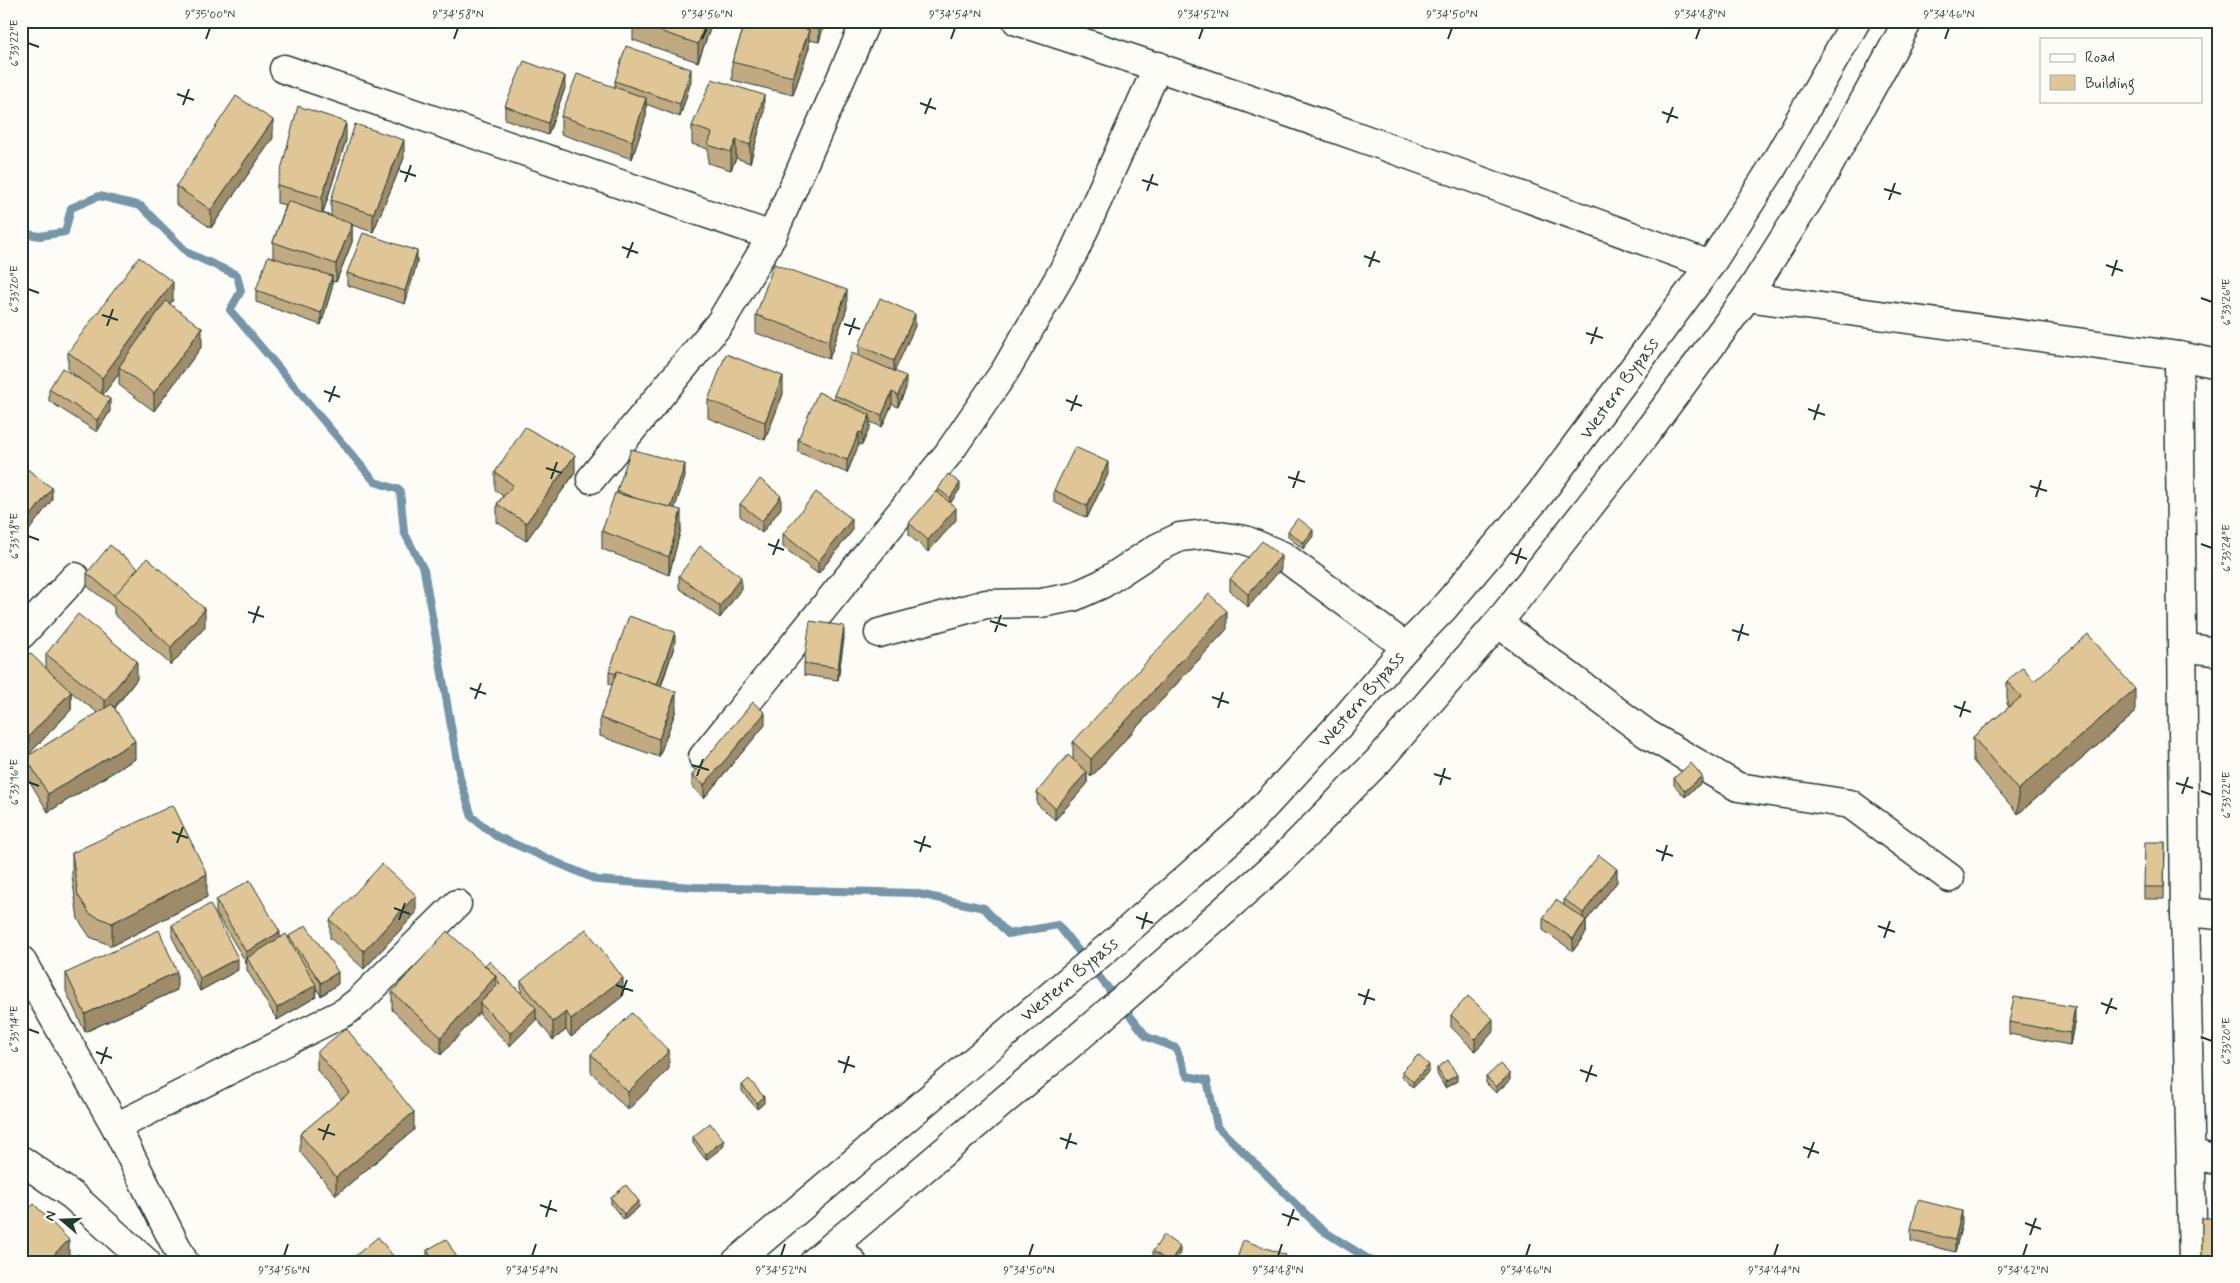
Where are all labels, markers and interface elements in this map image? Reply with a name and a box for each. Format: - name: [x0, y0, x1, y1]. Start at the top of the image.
- text: 9°35'00"N: [185, 7, 235, 23]
- text: 9°34'58"N: [432, 7, 484, 23]
- text: 9°34'56"N: [681, 7, 733, 23]
- text: 9°34'54"N: [929, 7, 981, 23]
- text: 9°34'52"N: [1177, 7, 1229, 23]
- text: 9°34'50"N: [1426, 7, 1478, 23]
- text: 9°34'48"N: [1674, 7, 1726, 23]
- text: 9°34'46"N: [1923, 7, 1975, 23]
- text: 6°33'22"E: [7, 20, 23, 66]
- legend: [2040, 38, 2202, 102]
- text: Road: [2085, 48, 2115, 68]
- text: Building: [2085, 74, 2135, 95]
- text: 6°33'20"E: [7, 265, 23, 313]
- text: 6°33'26"E: [2219, 278, 2235, 326]
- street label: Western Bypass: [1575, 333, 1665, 444]
- text: 6°33'18"E: [7, 513, 23, 559]
- text: 6°33'24"E: [2219, 524, 2235, 572]
- street label: Western Bypass: [1313, 646, 1410, 753]
- text: 6°33'16"E: [7, 759, 23, 805]
- text: 6°33'22"E: [2219, 772, 2235, 818]
- street label: Western Bypass: [1016, 932, 1124, 1028]
- text: 6°33'14"E: [7, 1005, 23, 1053]
- text: 6°33'20"E: [2219, 1017, 2235, 1065]
- north arrow: [38, 1196, 88, 1246]
- text: N: [41, 1209, 61, 1223]
- text: 9°34'56"N: [258, 1263, 310, 1279]
- text: 9°34'54"N: [506, 1263, 558, 1279]
- text: 9°34'52"N: [755, 1263, 807, 1279]
- text: 9°34'50"N: [1003, 1263, 1055, 1279]
- text: 9°34'48"N: [1252, 1263, 1304, 1279]
- text: 9°34'46"N: [1500, 1263, 1552, 1279]
- text: 9°34'44"N: [1748, 1263, 1800, 1279]
- text: 9°34'42"N: [1998, 1263, 2048, 1279]

